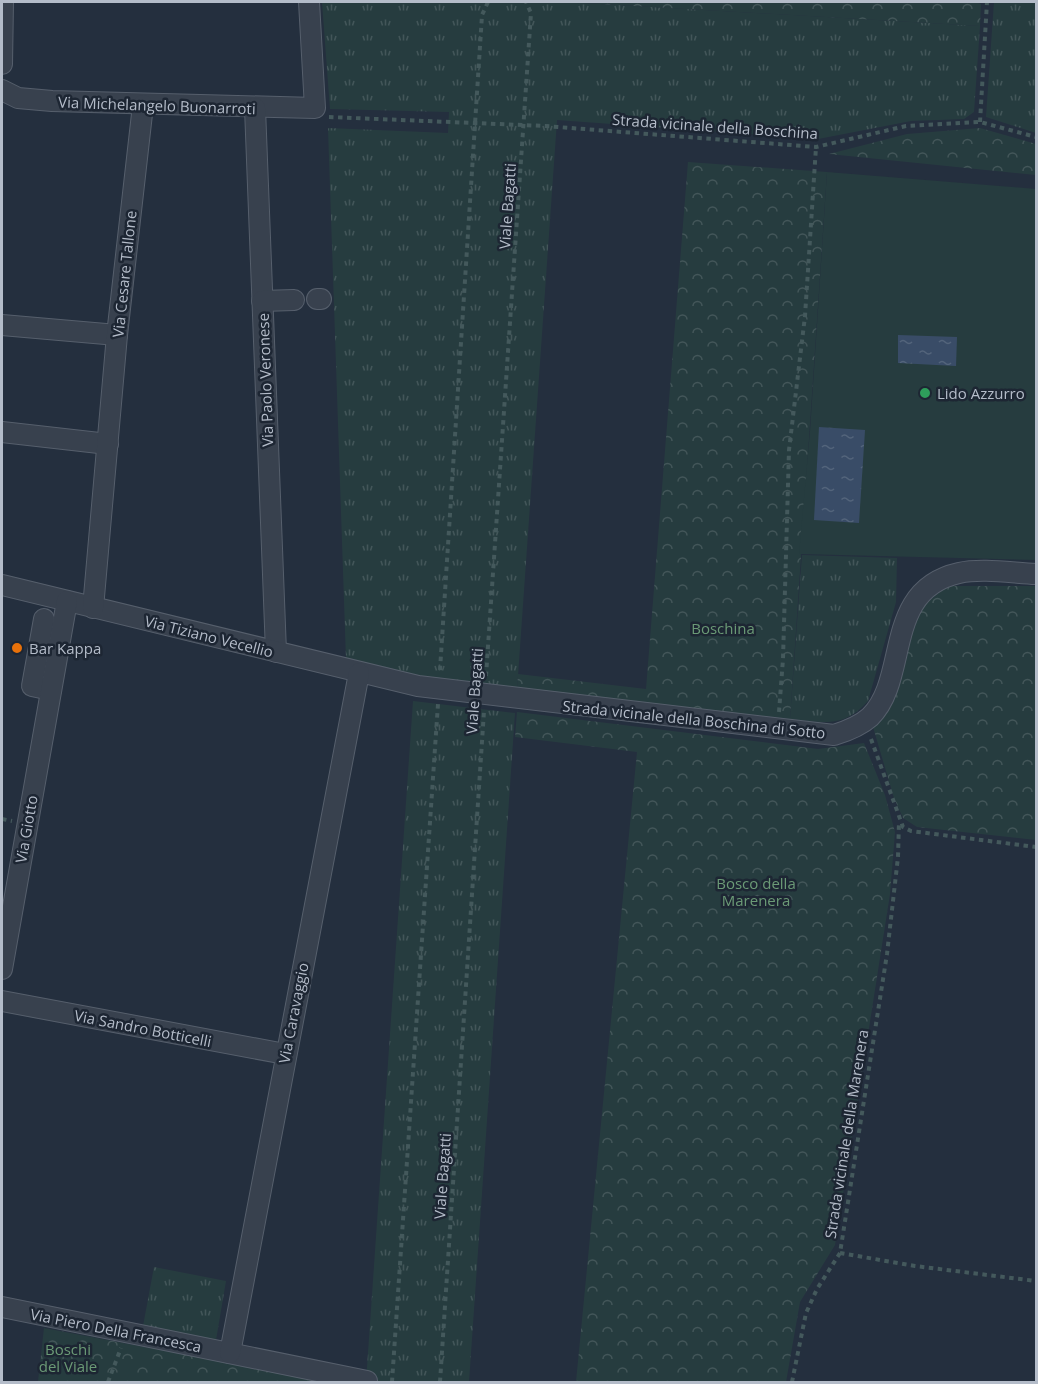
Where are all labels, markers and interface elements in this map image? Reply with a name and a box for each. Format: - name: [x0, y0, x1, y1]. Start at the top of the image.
- street label: Via Michelangelo Buonarroti: [58, 92, 256, 118]
- street label: Strada vicinale della Boschina: [611, 109, 819, 143]
- street label: Viale Bagatti: [494, 162, 520, 250]
- street label: Via Cesare Tallone: [107, 210, 141, 338]
- street label: Via Paolo Veronese: [253, 313, 277, 447]
- place label: Lido Azzurro: [937, 383, 1025, 403]
- marker: Lido Azzurro: [918, 386, 932, 400]
- street label: Via Tiziano Vecellio: [143, 610, 275, 662]
- park label: Boschina: [691, 618, 755, 638]
- place label: Bar Kappa: [29, 638, 101, 658]
- marker: Bar Kappa: [10, 641, 24, 655]
- street label: Viale Bagatti: [461, 647, 487, 735]
- street label: Strada vicinale della Boschina di Sotto: [562, 695, 826, 743]
- street label: Via Giotto: [10, 794, 42, 864]
- park label: Bosco della Marenera: [716, 873, 796, 910]
- street label: Via Caravaggio: [273, 961, 313, 1065]
- street label: Via Sandro Botticelli: [73, 1005, 213, 1051]
- street label: Strada vicinale della Marenera: [820, 1028, 872, 1240]
- street label: Viale Bagatti: [429, 1132, 455, 1220]
- street label: Via Piero Della Francesca: [29, 1304, 203, 1356]
- park label: Boschi del Viale: [39, 1339, 97, 1376]

